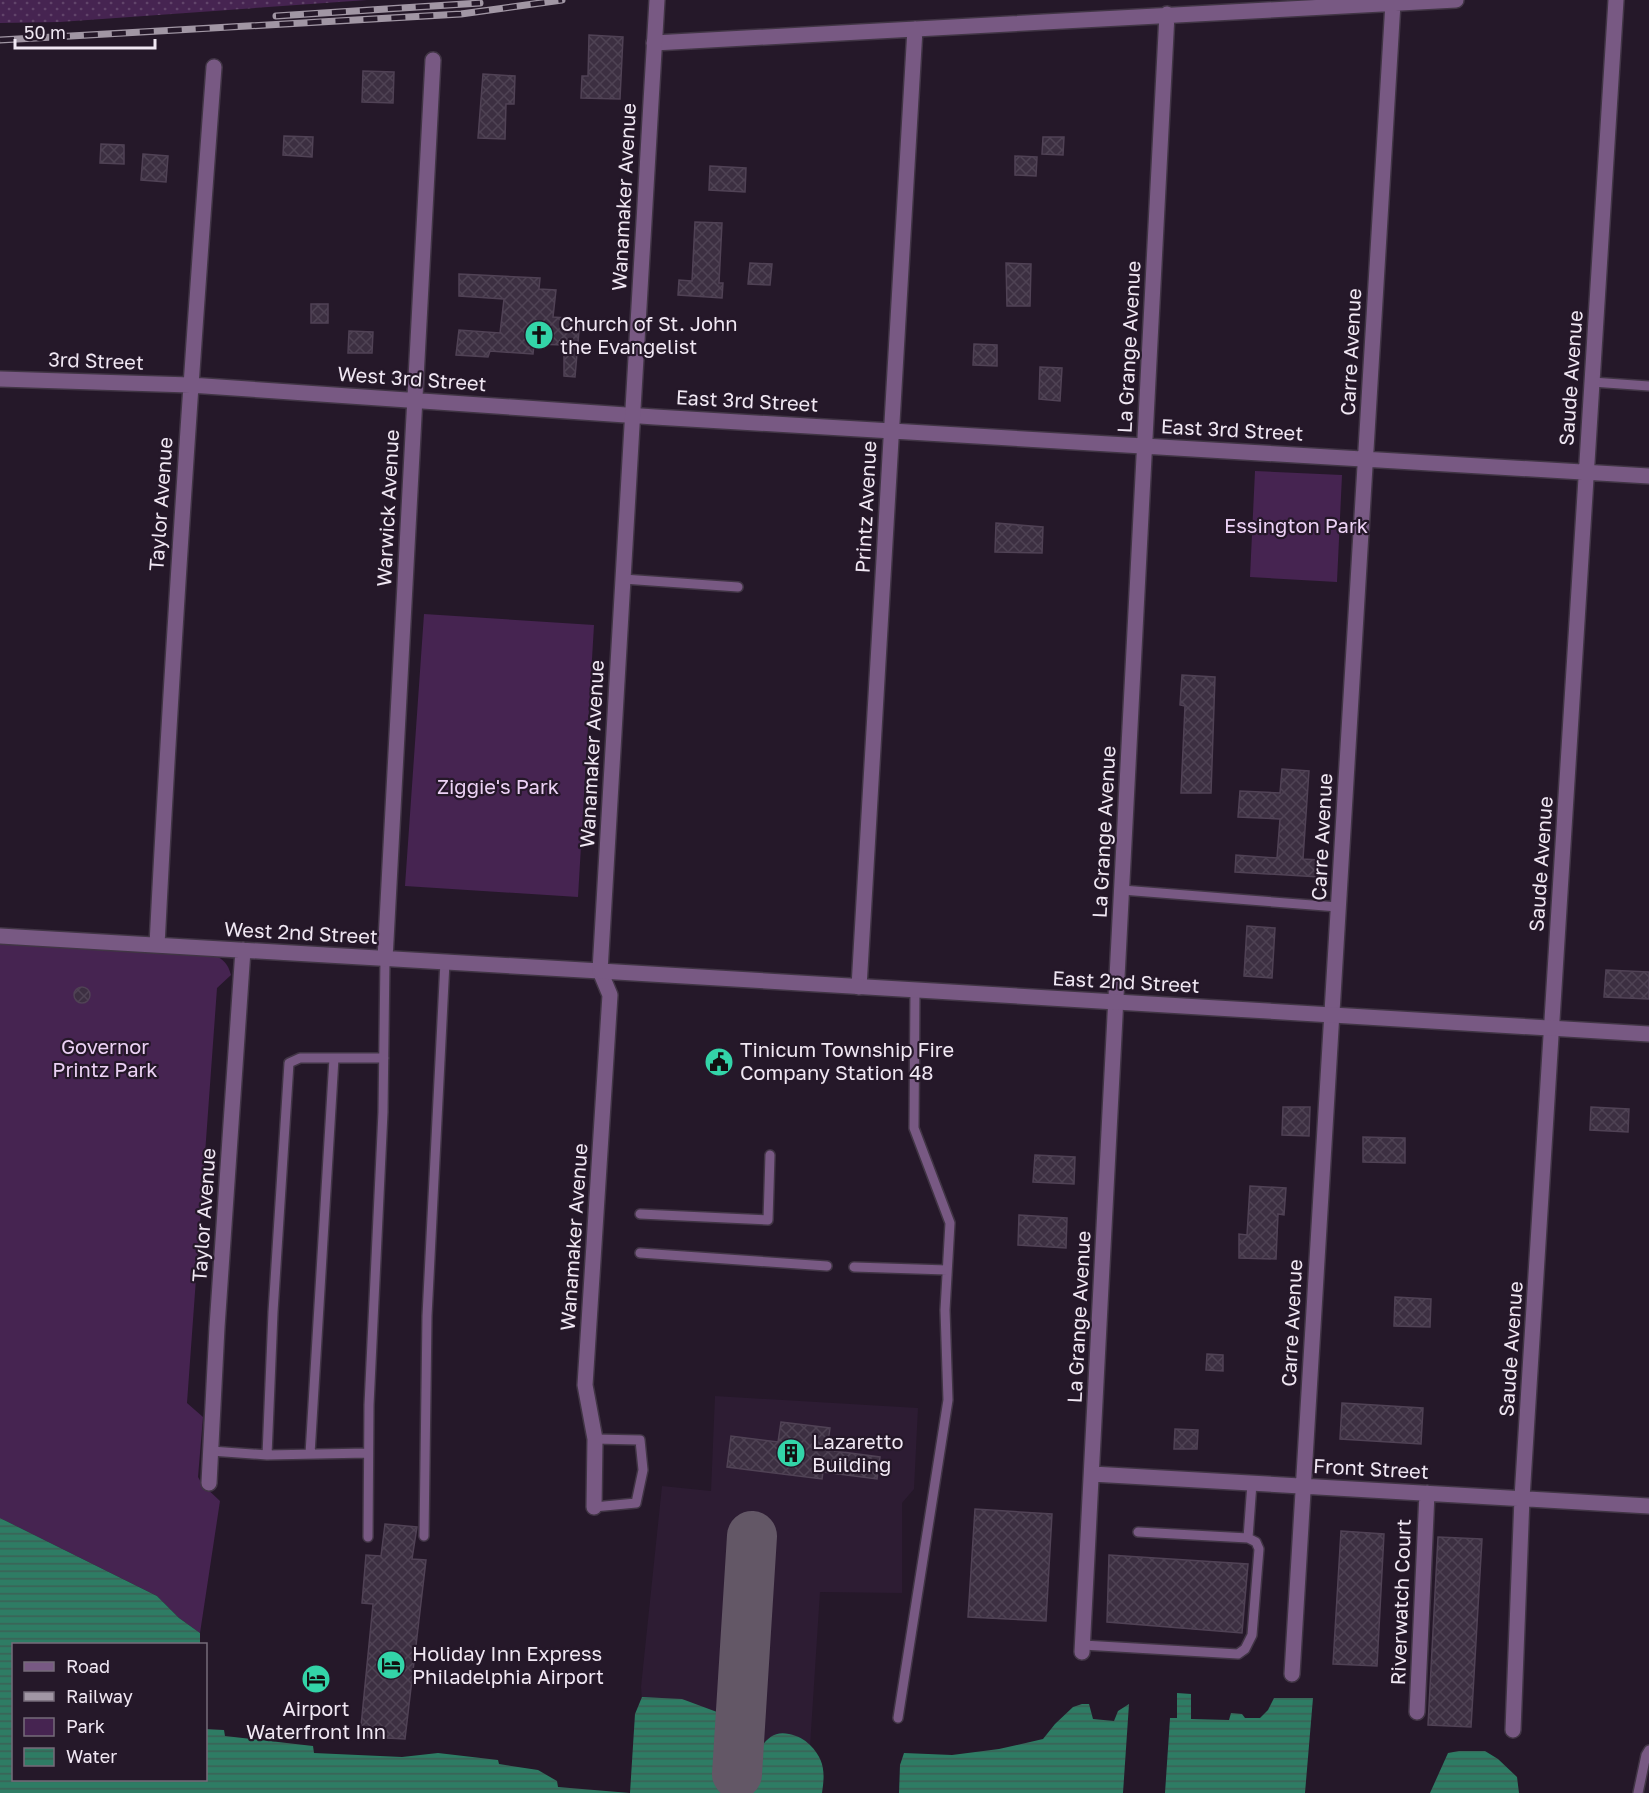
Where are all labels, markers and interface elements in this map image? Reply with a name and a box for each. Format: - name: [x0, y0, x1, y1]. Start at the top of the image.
- scale bar: [15, 12, 154, 50]
- text: 50 m: [24, 21, 66, 43]
- street label: Wanamaker Avenue: [606, 102, 640, 292]
- street label: La Grange Avenue: [1111, 260, 1145, 434]
- street label: Carre Avenue: [1335, 288, 1365, 416]
- street label: Saude Avenue: [1553, 309, 1587, 446]
- place label: Church of St. John the Evangelist: [560, 311, 738, 358]
- church icon: Church of St. John the Evangelist: [523, 319, 555, 351]
- street label: 3rd Street: [48, 346, 144, 374]
- street label: West 3rd Street: [337, 361, 487, 395]
- street label: East 3rd Street: [675, 384, 819, 416]
- street label: East 3rd Street: [1160, 413, 1304, 445]
- street label: Warwick Avenue: [371, 429, 403, 587]
- street label: Taylor Avenue: [143, 436, 177, 572]
- street label: Printz Avenue: [850, 440, 880, 574]
- park label: Essington Park: [1224, 513, 1368, 537]
- street label: Wanamaker Avenue: [574, 659, 608, 849]
- street label: La Grange Avenue: [1086, 745, 1120, 919]
- street label: Carre Avenue: [1306, 773, 1336, 901]
- park label: Ziggie's Park: [437, 774, 559, 798]
- street label: Saude Avenue: [1523, 795, 1557, 932]
- street label: West 2nd Street: [224, 916, 379, 948]
- street label: East 2nd Street: [1052, 965, 1200, 997]
- park label: Governor Printz Park: [52, 1034, 158, 1081]
- place label: Tinicum Township Fire Company Station 48: [740, 1037, 954, 1084]
- public building icon: Tinicum Township Fire Company Station 48: [703, 1046, 735, 1078]
- street label: Wanamaker Avenue: [554, 1142, 592, 1332]
- street label: Taylor Avenue: [186, 1147, 220, 1283]
- street label: La Grange Avenue: [1061, 1230, 1095, 1404]
- street label: Carre Avenue: [1276, 1259, 1306, 1387]
- street label: Saude Avenue: [1493, 1280, 1527, 1417]
- place label: Lazaretto Building: [812, 1429, 903, 1476]
- building icon: Lazaretto Building: [775, 1437, 807, 1469]
- street label: Front Street: [1313, 1453, 1430, 1483]
- street label: Riverwatch Court: [1385, 1518, 1415, 1686]
- place label: Holiday Inn Express Philadelphia Airport: [412, 1641, 604, 1688]
- legend: [12, 1643, 207, 1781]
- hotel icon: Holiday Inn Express Philadelphia Airport: [375, 1649, 407, 1681]
- text: Road: [66, 1655, 110, 1677]
- hotel icon: Airport Waterfront Inn: [300, 1663, 332, 1695]
- text: Railway: [66, 1685, 133, 1707]
- place label: Airport Waterfront Inn: [246, 1696, 386, 1743]
- text: Park: [66, 1715, 105, 1737]
- text: Water: [66, 1745, 117, 1767]

